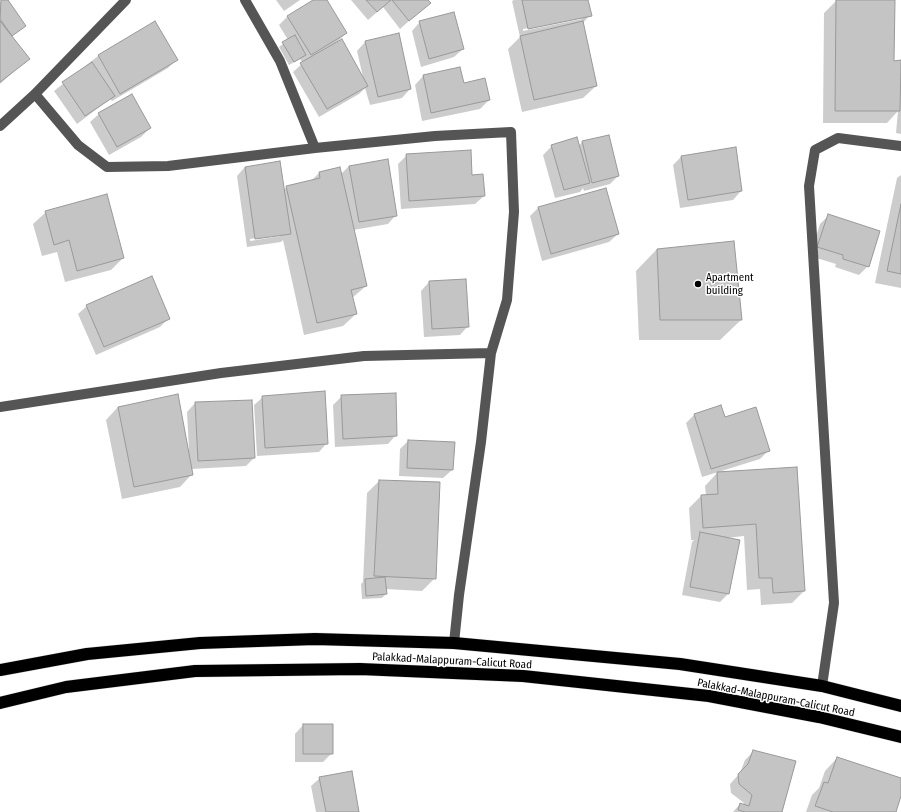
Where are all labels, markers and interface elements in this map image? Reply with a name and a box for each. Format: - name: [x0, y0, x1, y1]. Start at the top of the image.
- place label: Apartment building: [706, 271, 754, 297]
- marker: Apartment building: [693, 279, 703, 289]
- street label: Palakkad-Malappuram-Calicut Road: [372, 650, 532, 672]
- street label: Palakkad-Malappuram-Calicut Road: [696, 676, 856, 720]

